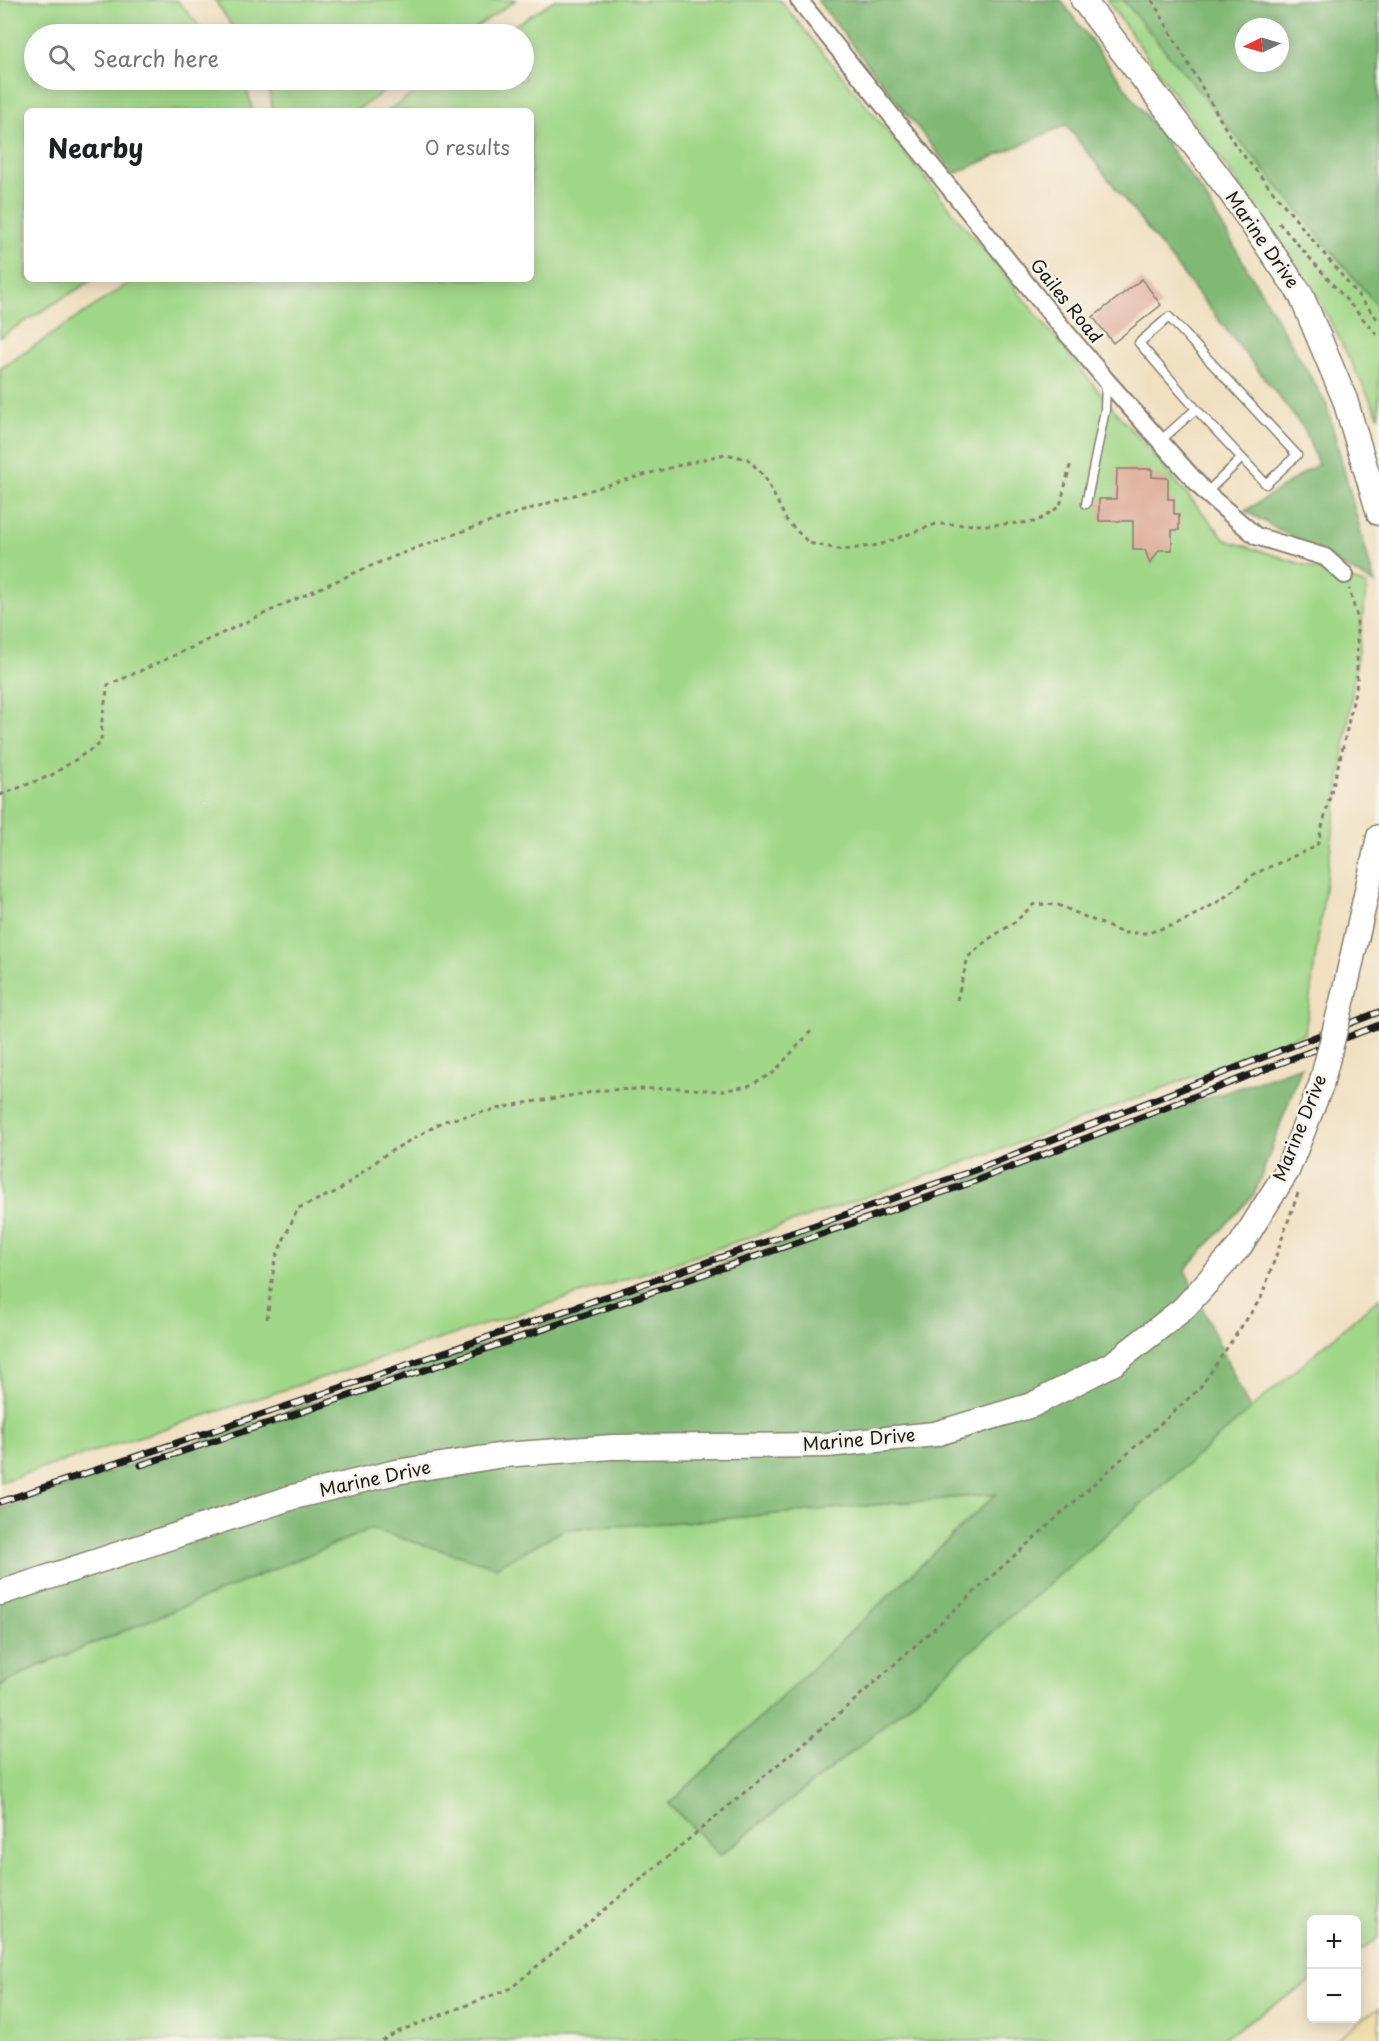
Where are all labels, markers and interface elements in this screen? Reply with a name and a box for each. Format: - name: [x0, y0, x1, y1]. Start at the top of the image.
- north arrow: [1235, 18, 1289, 72]
- search box: [24, 24, 534, 90]
- icon: search: [45, 41, 78, 74]
- text: Search here: [93, 41, 219, 74]
- text: Nearby: [48, 128, 143, 167]
- text: 0 results: [425, 132, 510, 162]
- street label: Marine Drive: [1220, 185, 1307, 293]
- street label: Gailes Road: [1025, 252, 1110, 348]
- street label: Marine Drive: [1265, 1070, 1332, 1185]
- street label: Marine Drive: [801, 1420, 916, 1457]
- street label: Marine Drive: [317, 1453, 433, 1502]
- map controls: [1307, 1915, 1361, 2023]
- button: +: [1307, 1915, 1361, 1969]
- button: −: [1307, 1969, 1361, 2023]

